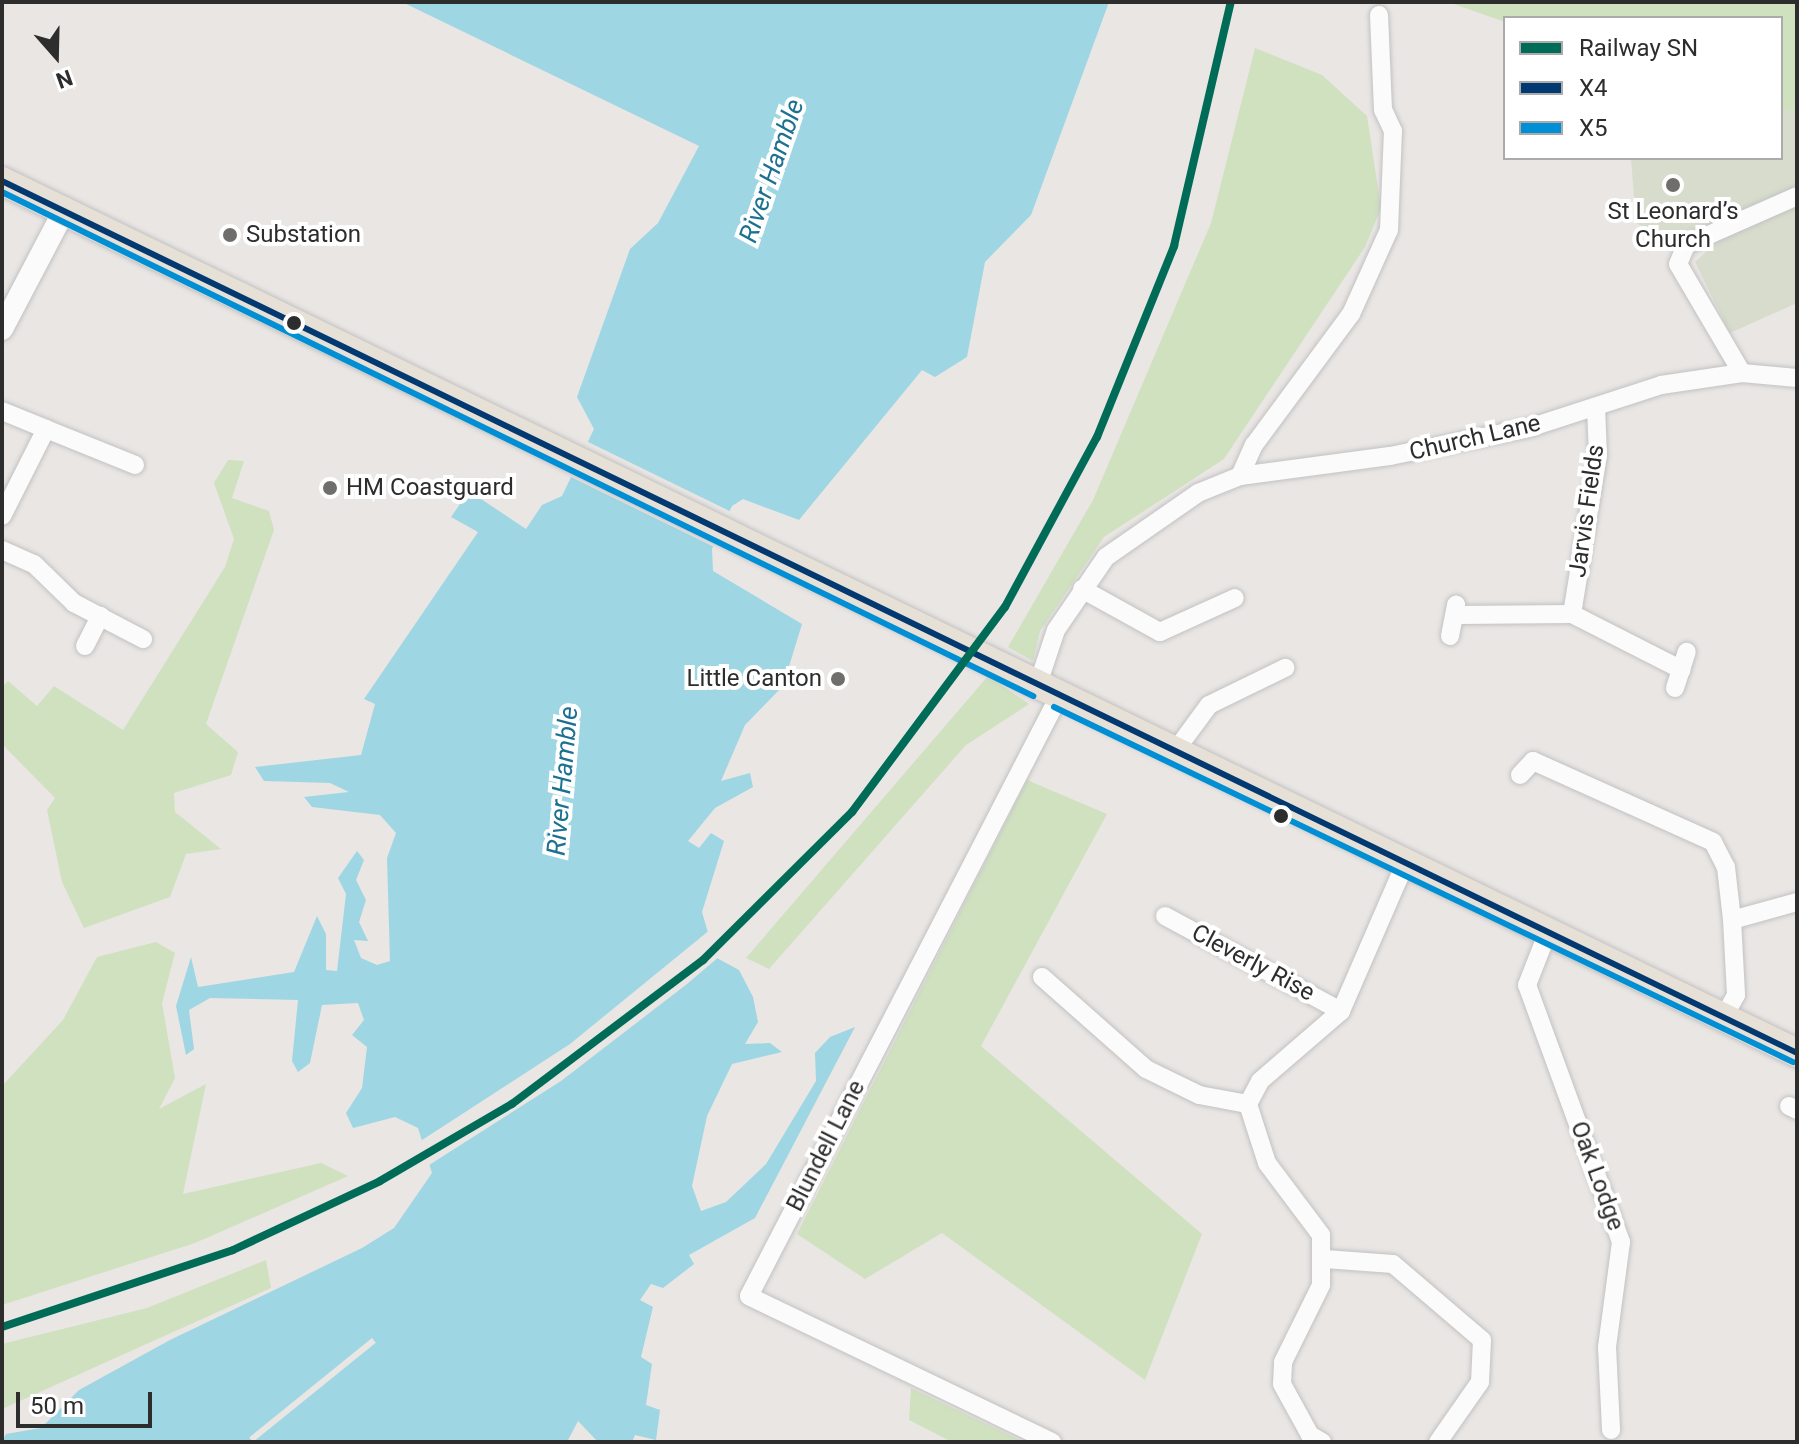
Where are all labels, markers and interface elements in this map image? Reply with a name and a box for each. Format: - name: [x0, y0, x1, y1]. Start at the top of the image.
- north arrow: [16, 16, 96, 96]
- legend: [1503, 16, 1783, 160]
- text: Railway SN: [1579, 34, 1698, 62]
- text: N: [53, 65, 76, 93]
- text: X4: [1579, 74, 1608, 102]
- water label: River Hamble: [733, 95, 811, 247]
- text: X5: [1579, 114, 1608, 142]
- marker: St Leonard’s Church: [1664, 176, 1682, 194]
- place label: St Leonard’s Church: [1607, 198, 1739, 254]
- place label: Substation: [246, 221, 361, 249]
- marker: Substation: [221, 226, 239, 244]
- unlabelled marker: [286, 315, 302, 331]
- street label: Church Lane: [1407, 409, 1543, 467]
- street label: Jarvis Fields: [1563, 443, 1611, 579]
- place label: HM Coastguard: [346, 474, 514, 502]
- marker: HM Coastguard: [321, 479, 339, 497]
- place label: Little Canton: [687, 665, 822, 693]
- marker: Little Canton: [829, 670, 847, 688]
- water label: River Hamble: [541, 705, 585, 857]
- unlabelled marker: [1273, 808, 1289, 824]
- street label: Cleverly Rise: [1187, 919, 1319, 1007]
- street label: Blundell Lane: [781, 1076, 871, 1216]
- street label: Oak Lodge: [1564, 1117, 1630, 1235]
- scale bar: [20, 1376, 156, 1426]
- text: 50 m: [30, 1392, 84, 1420]

